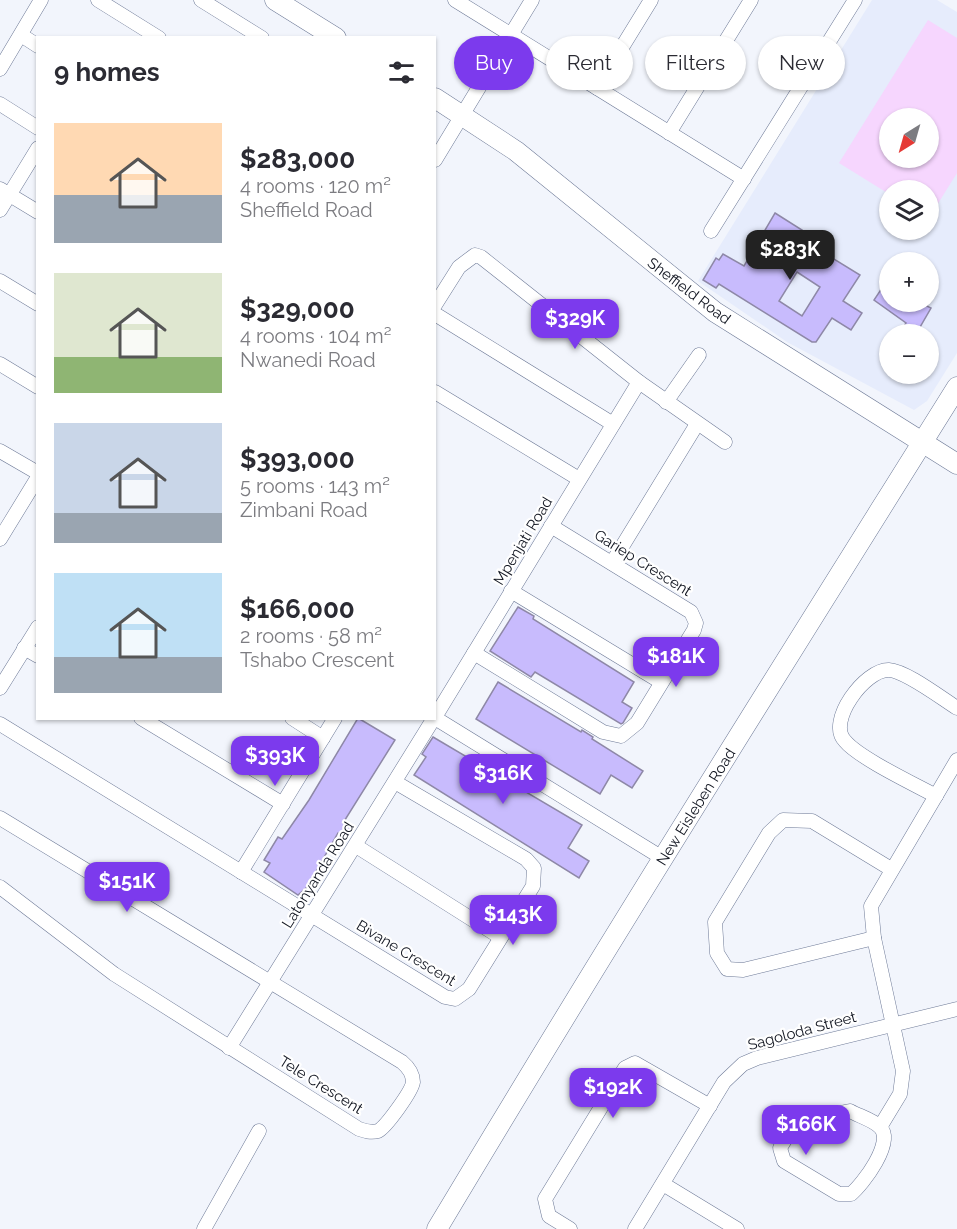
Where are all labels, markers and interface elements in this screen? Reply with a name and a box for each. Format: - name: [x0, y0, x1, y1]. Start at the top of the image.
- chip: Buy: [454, 36, 534, 90]
- chip: Rent: [546, 36, 633, 90]
- chip: Filters: [645, 36, 746, 90]
- chip: New: [758, 36, 845, 90]
- icon: filters: [385, 56, 418, 89]
- text: 9 homes: [54, 57, 160, 87]
- north arrow: [879, 108, 939, 168]
- map controls: [879, 108, 939, 384]
- text: $283,000: [240, 144, 355, 174]
- icon: home: [102, 147, 174, 219]
- text: 4 rooms · 120 m²: [240, 174, 391, 198]
- button: layers: [879, 180, 939, 240]
- text: Sheffield Road: [240, 198, 373, 222]
- pin: $283K: [748, 230, 832, 281]
- text: $283K: [760, 237, 820, 261]
- button: +: [879, 252, 939, 312]
- street label: Sheffield Road: [644, 254, 734, 328]
- text: $329,000: [240, 294, 355, 324]
- icon: home: [102, 297, 174, 369]
- pin: $329K: [533, 299, 617, 350]
- text: $329K: [545, 306, 605, 330]
- text: 4 rooms · 104 m²: [240, 324, 392, 348]
- button: −: [879, 324, 939, 384]
- text: Nwanedi Road: [240, 348, 376, 372]
- text: $393,000: [240, 444, 355, 474]
- icon: home: [102, 447, 174, 519]
- text: 5 rooms · 143 m²: [240, 474, 390, 498]
- street label: Mpenjati Road: [490, 494, 556, 588]
- text: Zimbani Road: [240, 498, 368, 522]
- street label: Gariep Crescent: [591, 526, 695, 600]
- text: $166,000: [240, 594, 355, 624]
- icon: home: [102, 597, 174, 669]
- text: 2 rooms · 58 m²: [240, 624, 382, 648]
- pin: $181K: [634, 637, 718, 688]
- text: $181K: [647, 644, 705, 668]
- text: Tshabo Crescent: [240, 648, 394, 672]
- pin: $393K: [233, 736, 317, 787]
- text: $393K: [245, 743, 305, 767]
- street label: New Eisleben Road: [653, 745, 739, 869]
- pin: $316K: [461, 754, 545, 805]
- text: $316K: [473, 761, 533, 785]
- street label: Latonyanda Road: [278, 819, 358, 931]
- pin: $151K: [85, 862, 169, 913]
- text: $151K: [99, 869, 155, 893]
- pin: $143K: [471, 895, 555, 946]
- text: $143K: [484, 902, 542, 926]
- street label: Bivane Crescent: [353, 916, 459, 990]
- street label: Sagoloda Street: [746, 1008, 858, 1054]
- street label: Tele Crescent: [276, 1052, 366, 1118]
- pin: $192K: [571, 1068, 655, 1119]
- text: $192K: [584, 1075, 643, 1099]
- pin: $166K: [764, 1105, 848, 1156]
- text: $166K: [776, 1112, 836, 1136]

